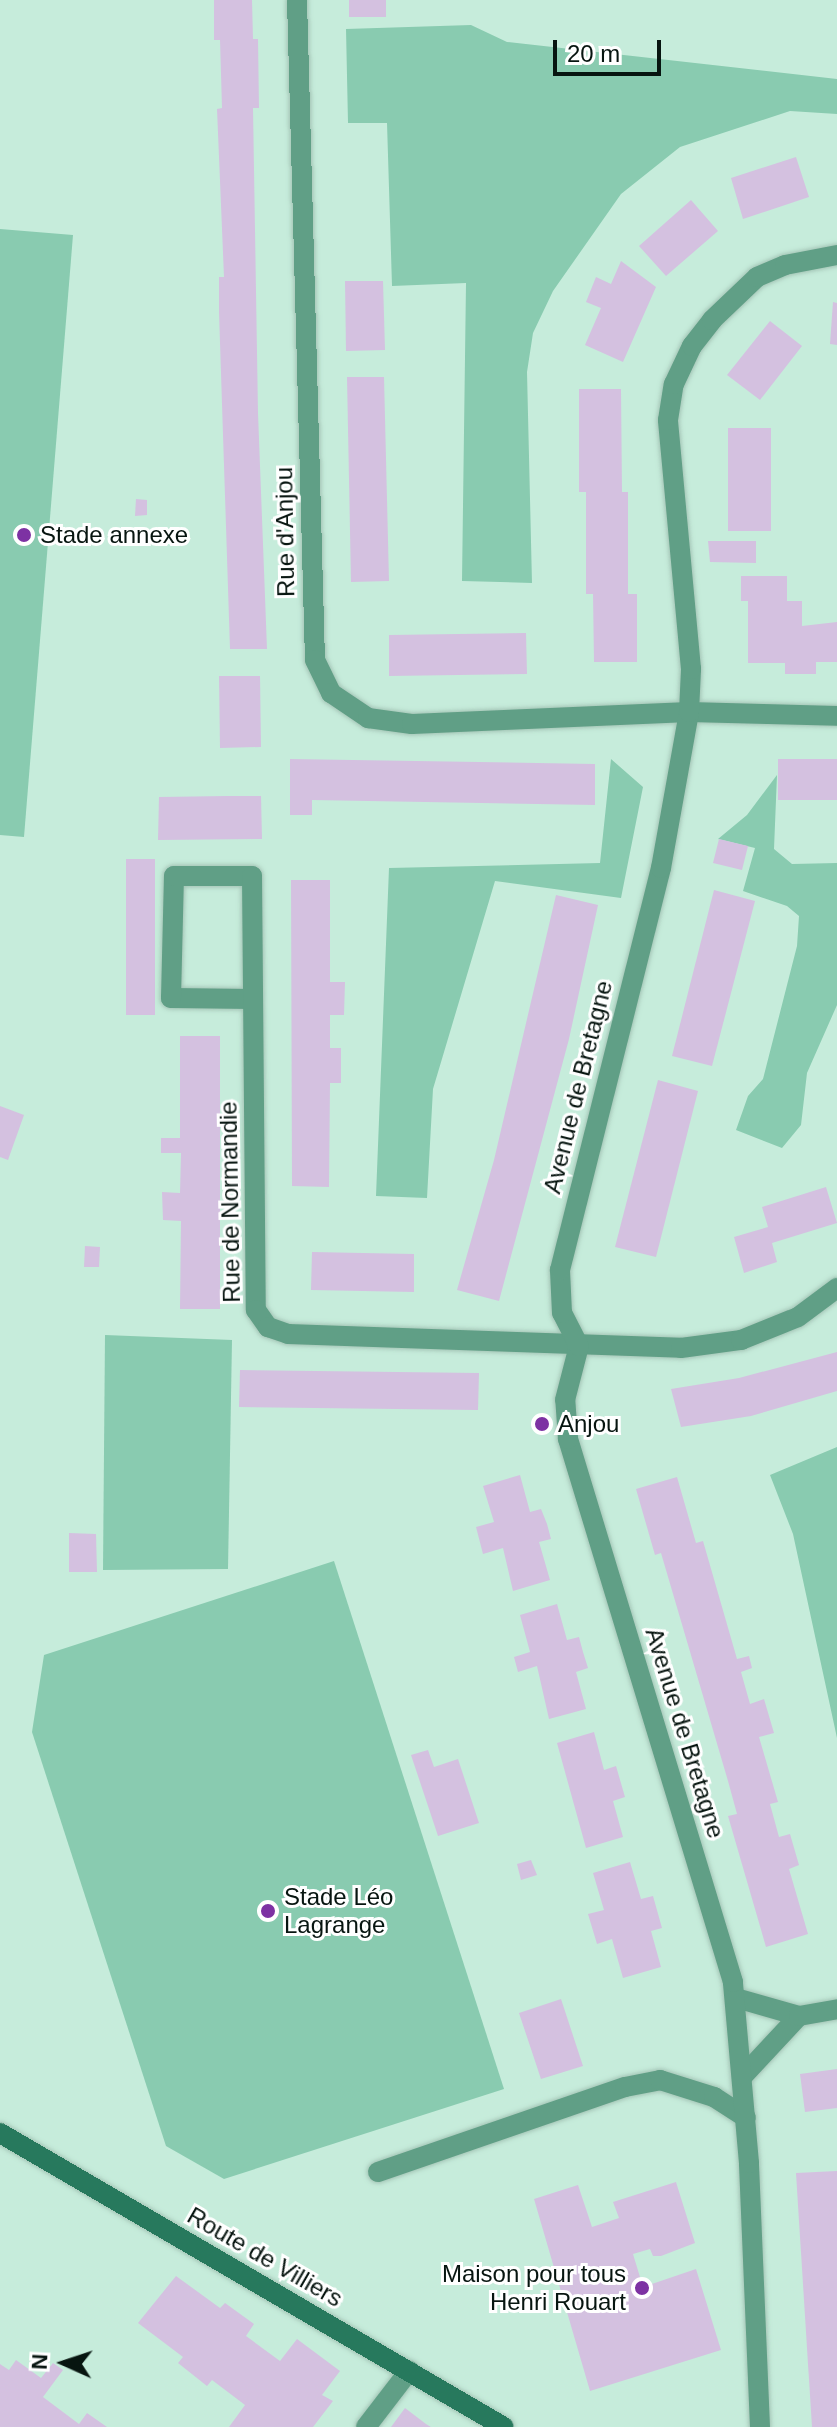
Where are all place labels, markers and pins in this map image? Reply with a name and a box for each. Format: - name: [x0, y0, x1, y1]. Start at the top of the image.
- place label: Stade annexe: [40, 521, 188, 549]
- marker: Stade annexe: [15, 526, 33, 544]
- place label: Anjou: [558, 1410, 619, 1438]
- marker: Anjou: [533, 1415, 551, 1433]
- place label: Stade Léo Lagrange: [284, 1883, 393, 1939]
- marker: Stade Léo Lagrange: [259, 1902, 277, 1920]
- place label: Maison pour tous Henri Rouart: [442, 2260, 626, 2316]
- marker: Maison pour tous Henri Rouart: [633, 2279, 651, 2297]

